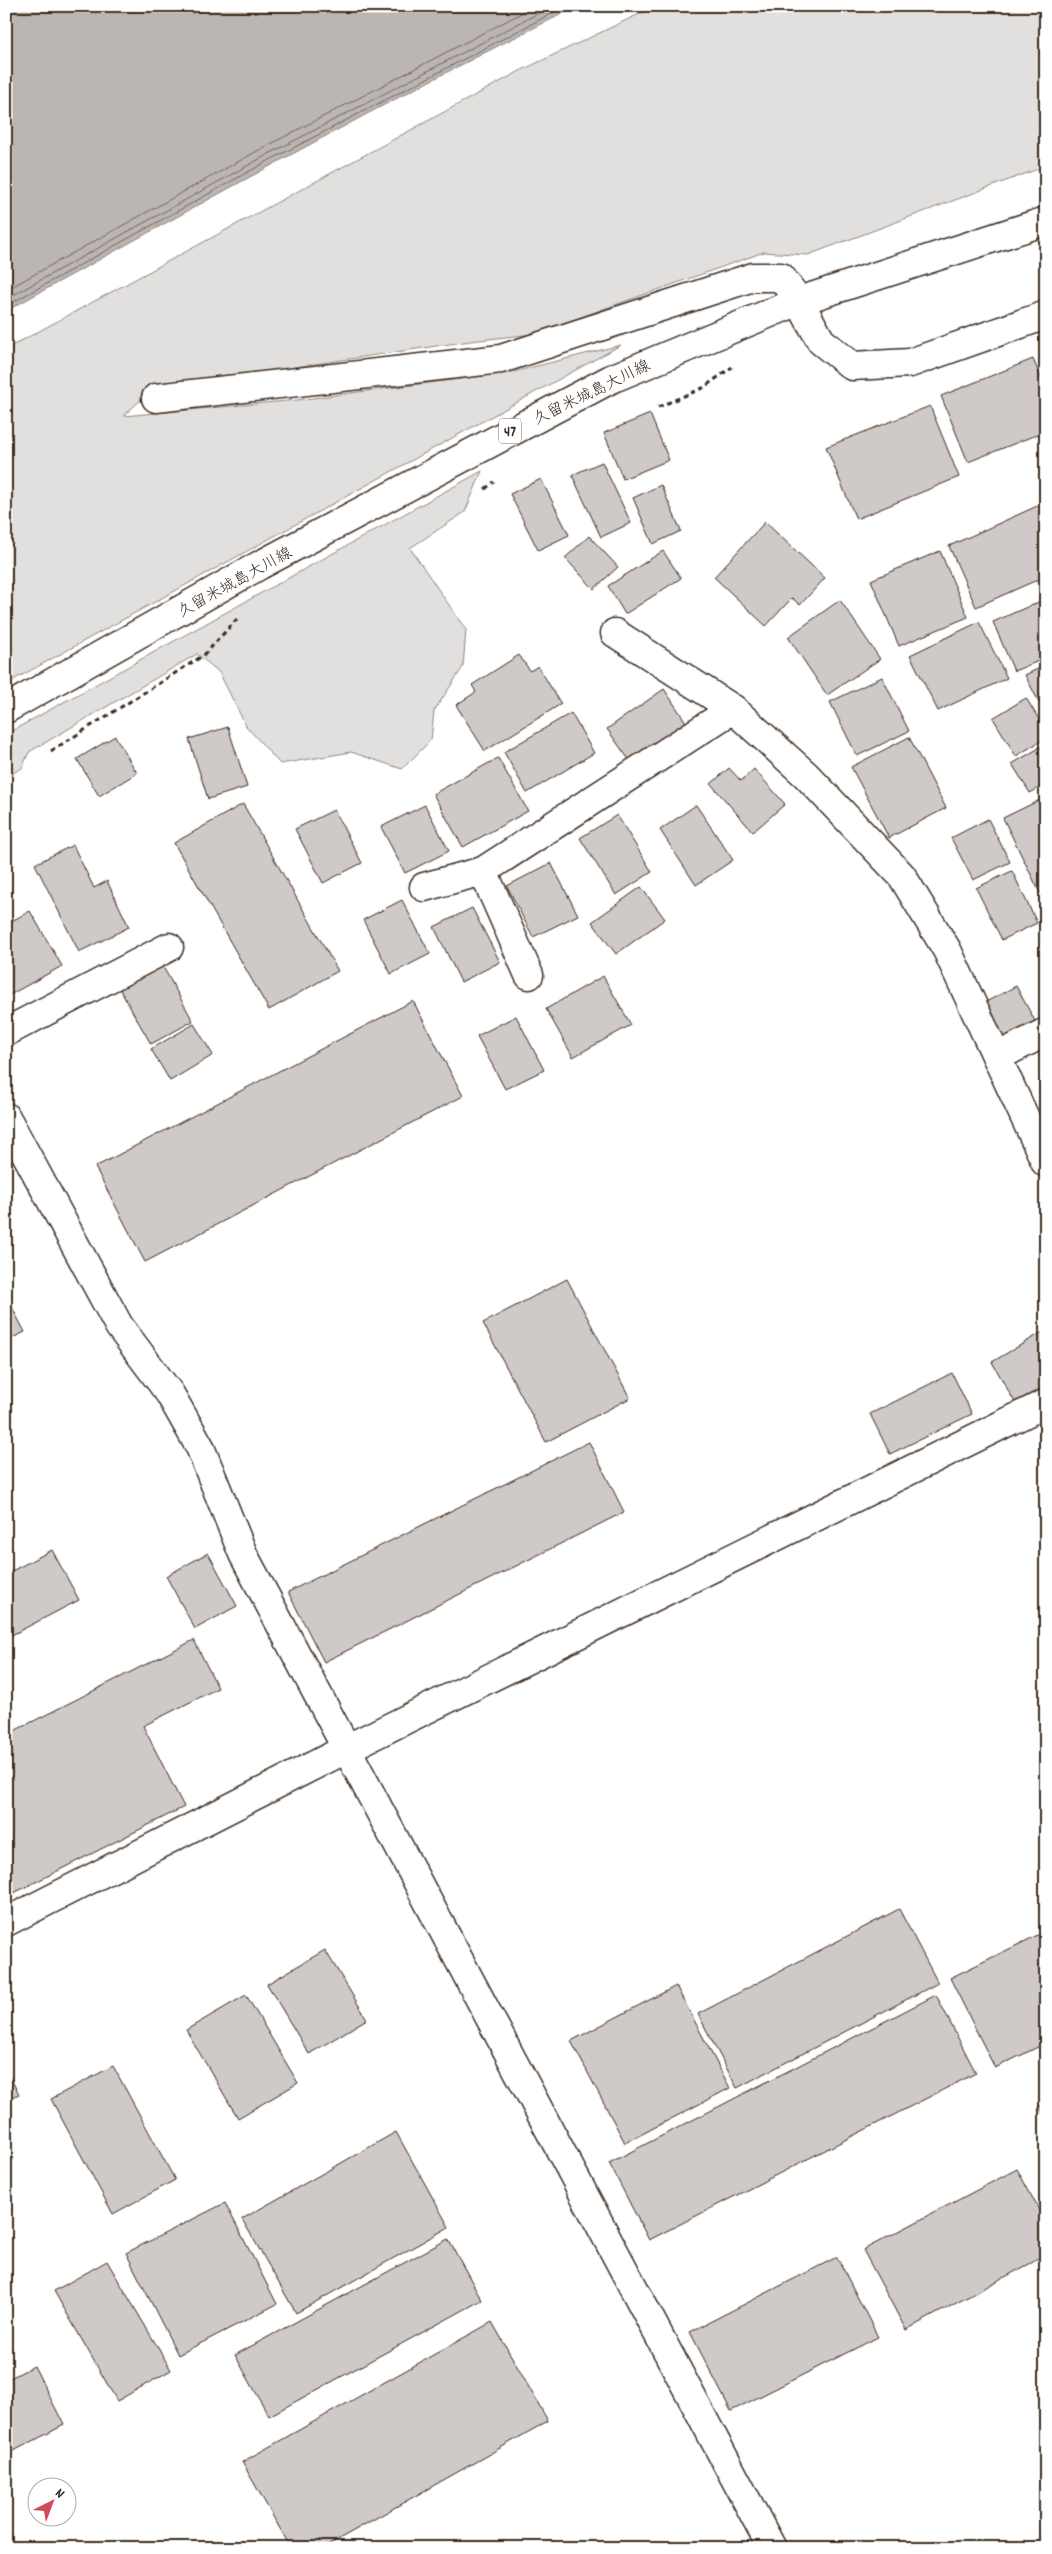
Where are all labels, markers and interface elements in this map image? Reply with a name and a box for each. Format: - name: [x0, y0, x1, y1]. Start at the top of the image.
- street label: 久留米城島大川線: [530, 355, 655, 432]
- road number: 47: [499, 418, 521, 444]
- street label: 久留米城島大川線: [174, 542, 297, 624]
- north arrow: [28, 2476, 78, 2526]
- text: N: [50, 2484, 69, 2504]

